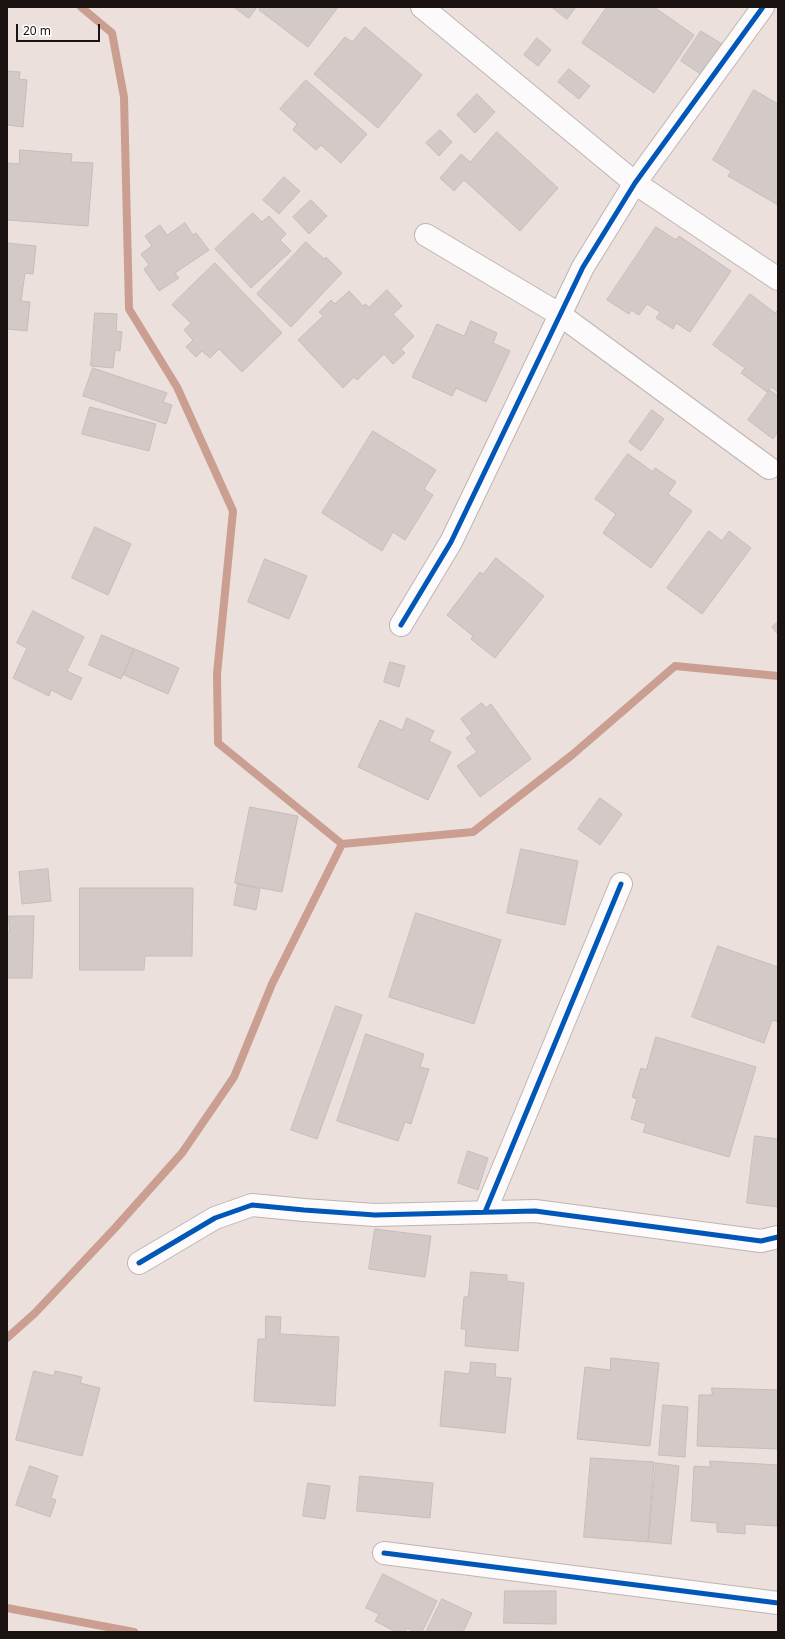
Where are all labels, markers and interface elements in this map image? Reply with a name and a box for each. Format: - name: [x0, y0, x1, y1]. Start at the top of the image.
- scale bar: [18, 16, 102, 42]
- text: 20 m: [23, 22, 51, 39]

